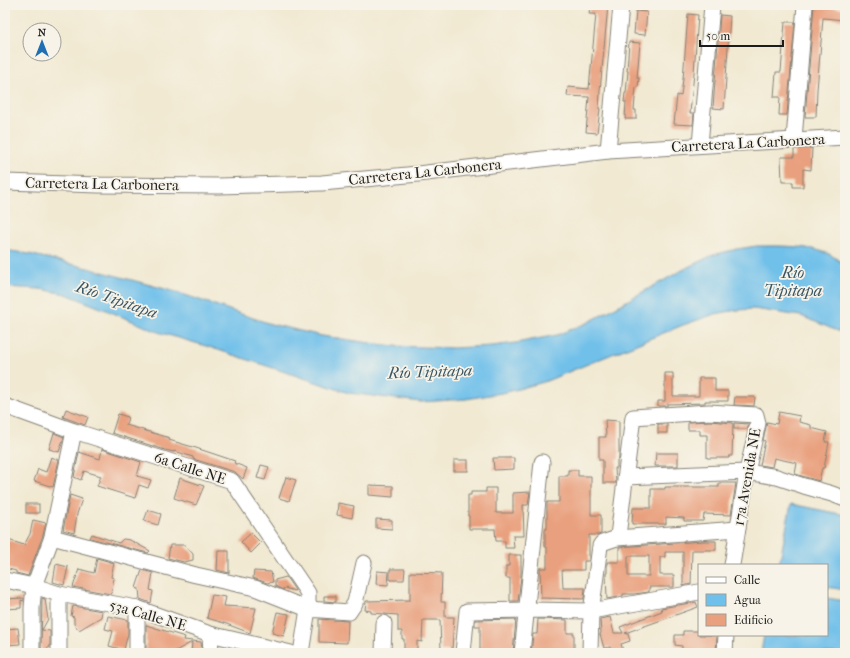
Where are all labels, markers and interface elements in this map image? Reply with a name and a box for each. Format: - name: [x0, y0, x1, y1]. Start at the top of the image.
- north arrow: [22, 22, 62, 62]
- scale bar: [700, 22, 783, 48]
- text: N: [38, 26, 47, 39]
- text: 50 m: [706, 29, 730, 43]
- street label: Carretera La Carbonera: [671, 130, 826, 156]
- street label: Carretera La Carbonera: [348, 155, 503, 189]
- street label: Carretera La Carbonera: [25, 174, 180, 194]
- water label: Río Tipitapa: [764, 263, 822, 300]
- water label: Río Tipitapa: [73, 276, 160, 322]
- water label: Río Tipitapa: [386, 361, 473, 383]
- street label: 17a Avenida NE: [730, 427, 764, 527]
- street label: 6a Calle NE: [152, 448, 228, 488]
- legend: [698, 564, 828, 636]
- text: Calle: [734, 573, 760, 587]
- text: Agua: [733, 593, 761, 607]
- street label: 53a Calle NE: [107, 595, 189, 635]
- text: Edificio: [734, 613, 773, 627]

